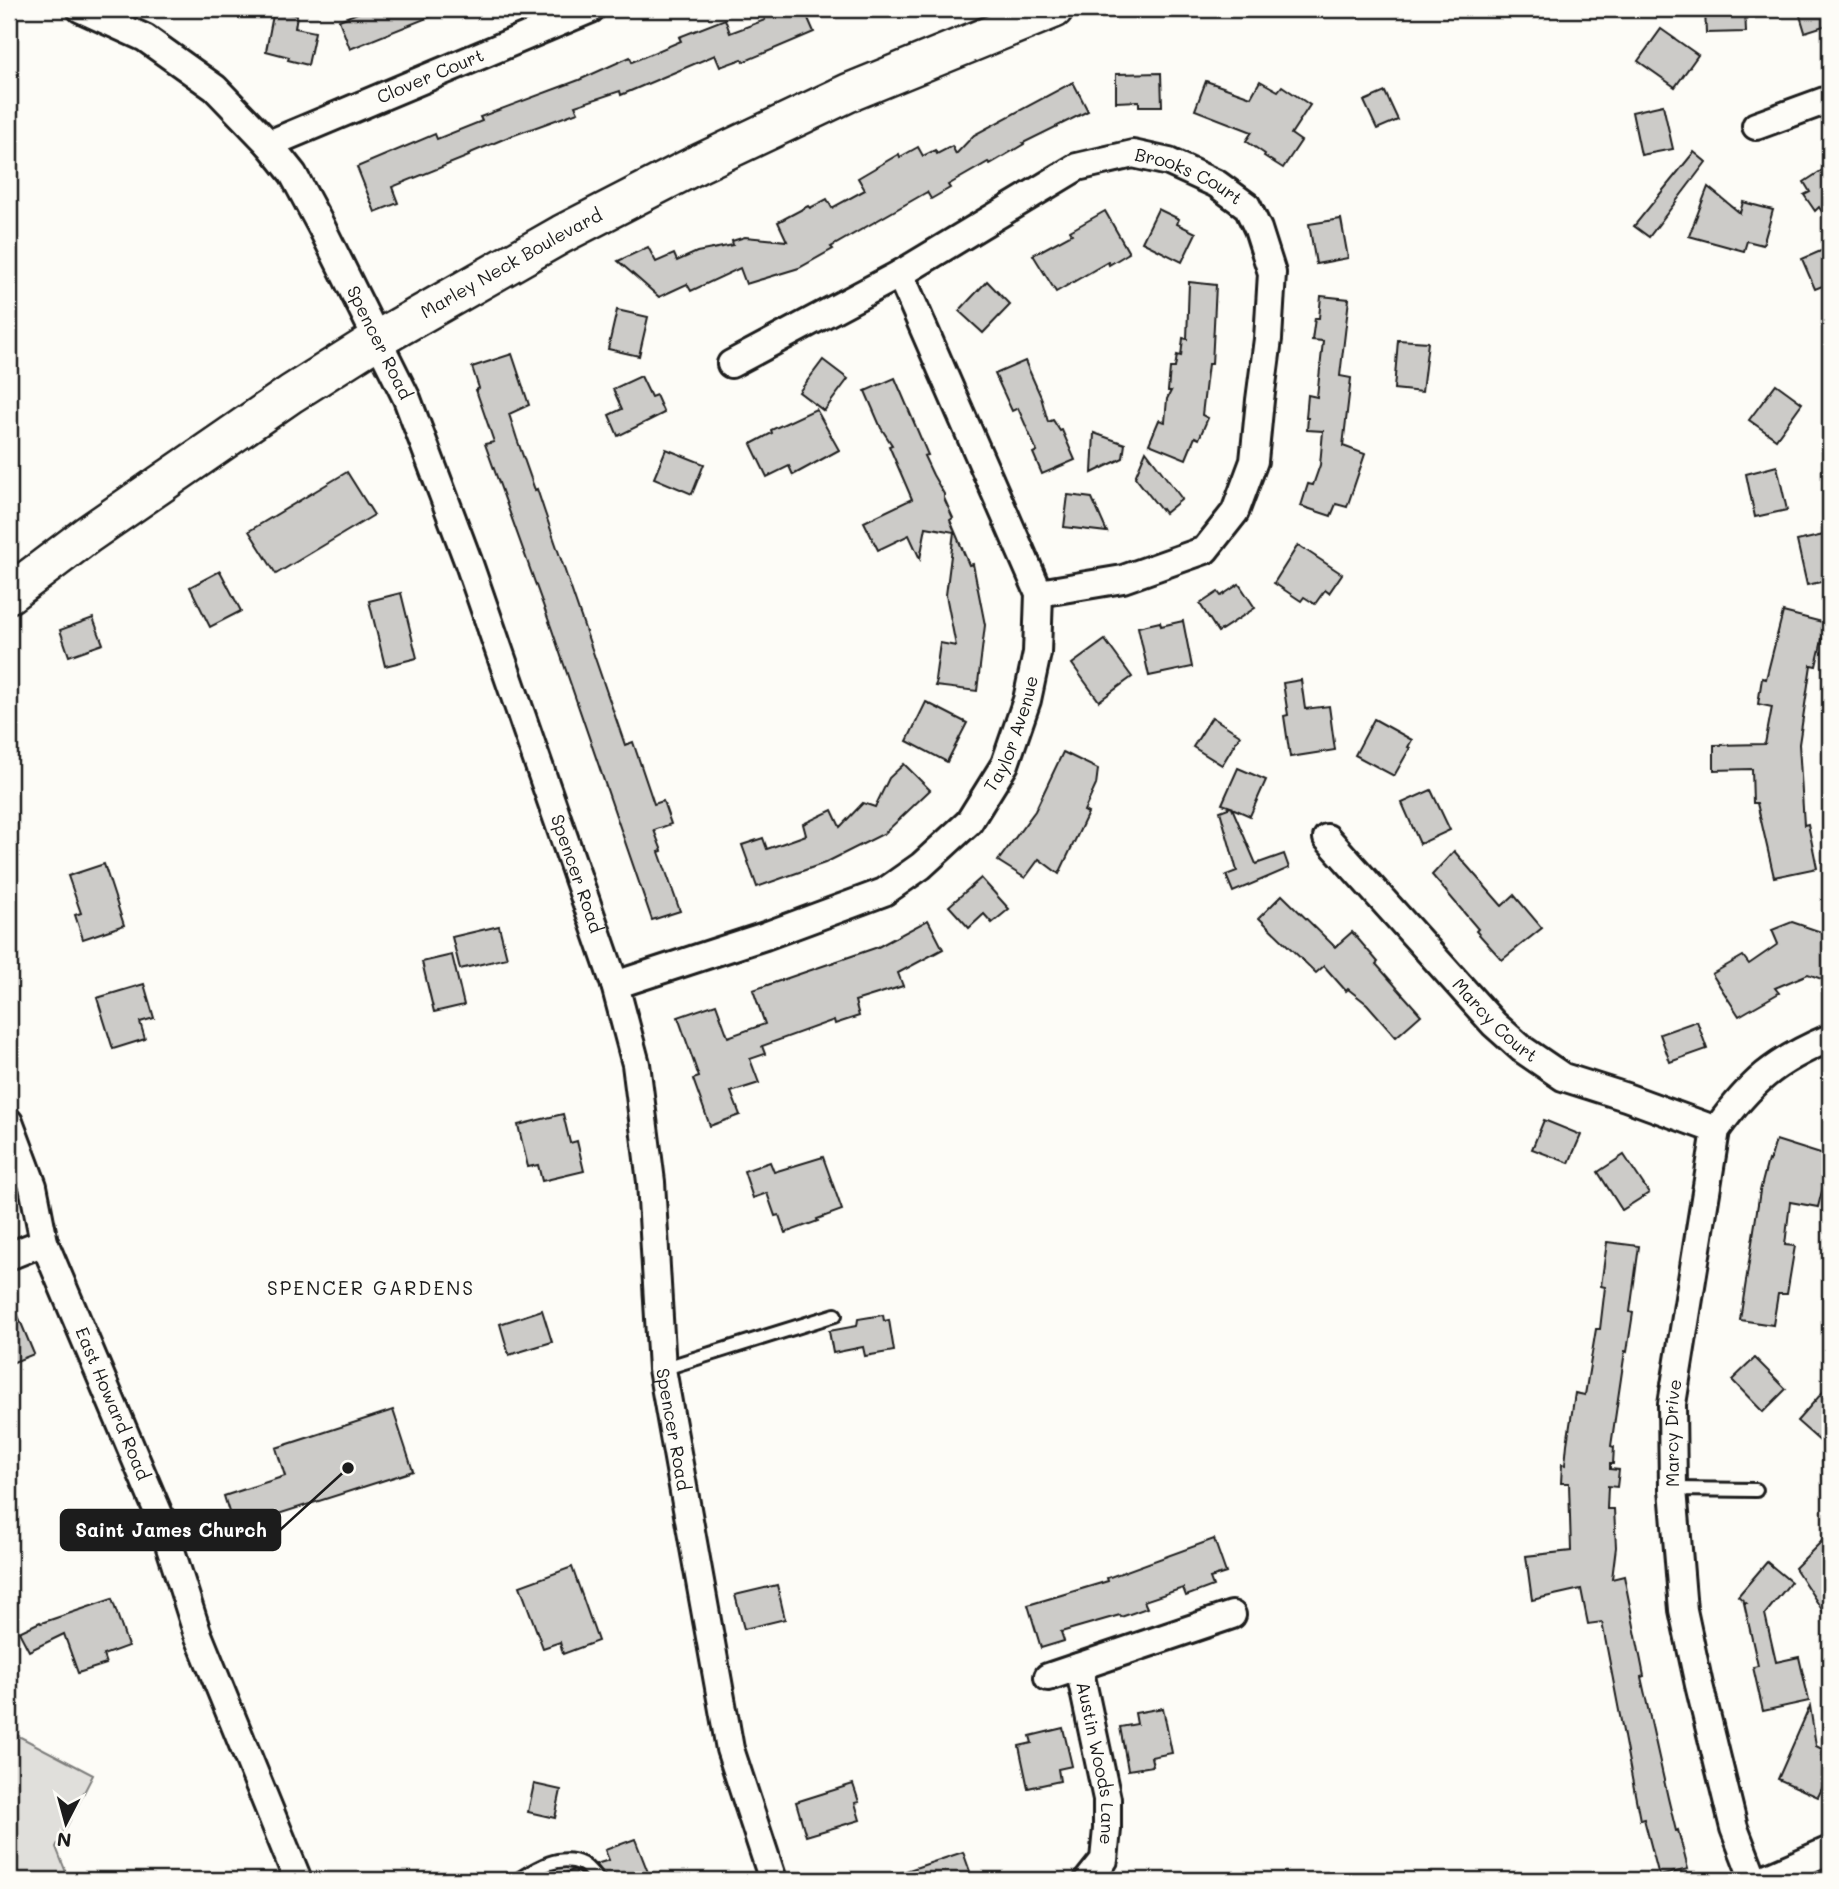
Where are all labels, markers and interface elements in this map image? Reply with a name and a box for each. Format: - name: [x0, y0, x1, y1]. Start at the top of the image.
- street label: Clover Court: [373, 42, 487, 109]
- street label: Brooks Court: [1133, 142, 1248, 210]
- street label: Marley Neck Boulevard: [416, 202, 606, 323]
- street label: Spencer Road: [342, 282, 418, 403]
- street label: Taylor Avenue: [978, 673, 1043, 796]
- street label: Spencer Road: [546, 811, 609, 936]
- street label: Marcy Court: [1447, 973, 1542, 1067]
- district label: SPENCER GARDENS: [267, 1275, 475, 1300]
- street label: East Howard Road: [70, 1323, 156, 1483]
- street label: Spencer Road: [651, 1366, 697, 1492]
- street label: Marcy Drive: [1659, 1377, 1687, 1487]
- callout: Saint James Church: [61, 1510, 280, 1550]
- text: Saint James Church: [75, 1517, 267, 1542]
- street label: Austin Woods Lane: [1071, 1679, 1120, 1846]
- north arrow: [32, 1787, 102, 1857]
- text: N: [56, 1827, 73, 1854]

